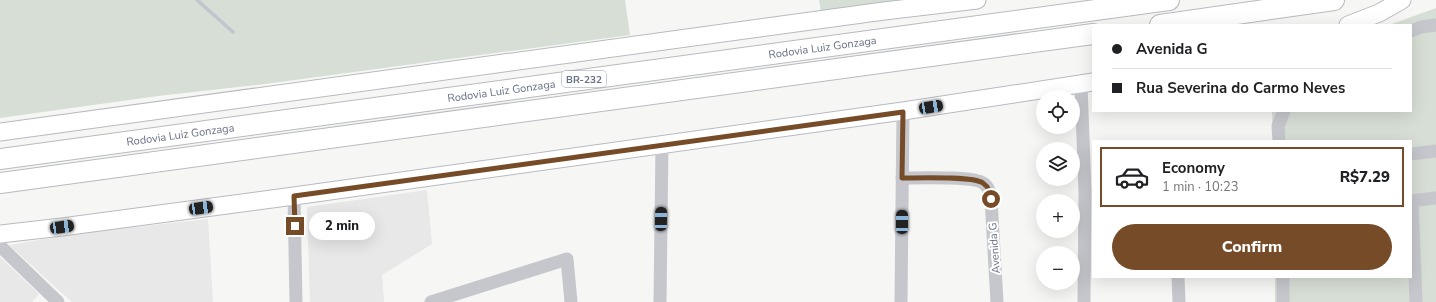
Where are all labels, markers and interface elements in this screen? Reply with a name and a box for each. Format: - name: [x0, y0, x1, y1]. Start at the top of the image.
- street label: Rodovia Luiz Gonzaga: [768, 33, 878, 62]
- text: Avenida G: [1136, 39, 1208, 59]
- road number: BR-232: [562, 71, 606, 87]
- street label: Rodovia Luiz Gonzaga: [447, 77, 557, 106]
- text: Rua Severina do Carmo Neves: [1136, 78, 1345, 98]
- map controls: [1036, 90, 1080, 290]
- button: locate: [1036, 90, 1080, 134]
- car: [918, 99, 944, 115]
- street label: Rodovia Luiz Gonzaga: [125, 120, 235, 150]
- button: layers: [1036, 142, 1080, 186]
- text: Economy: [1162, 158, 1225, 178]
- icon: car: [1114, 159, 1150, 195]
- text: R$7.29: [1340, 167, 1390, 187]
- text: 1 min · 10:23: [1162, 178, 1238, 196]
- route start: [982, 190, 1000, 208]
- button: +: [1036, 194, 1080, 238]
- car: [188, 200, 214, 216]
- car: [655, 207, 667, 231]
- car: [896, 210, 908, 234]
- callout: 2 min: [309, 212, 375, 240]
- route end: [286, 217, 304, 235]
- text: 2 min: [325, 217, 359, 235]
- car: [49, 219, 75, 235]
- street label: Avenida G: [985, 222, 1004, 274]
- button: Confirm: [1112, 224, 1392, 270]
- button: −: [1036, 246, 1080, 290]

